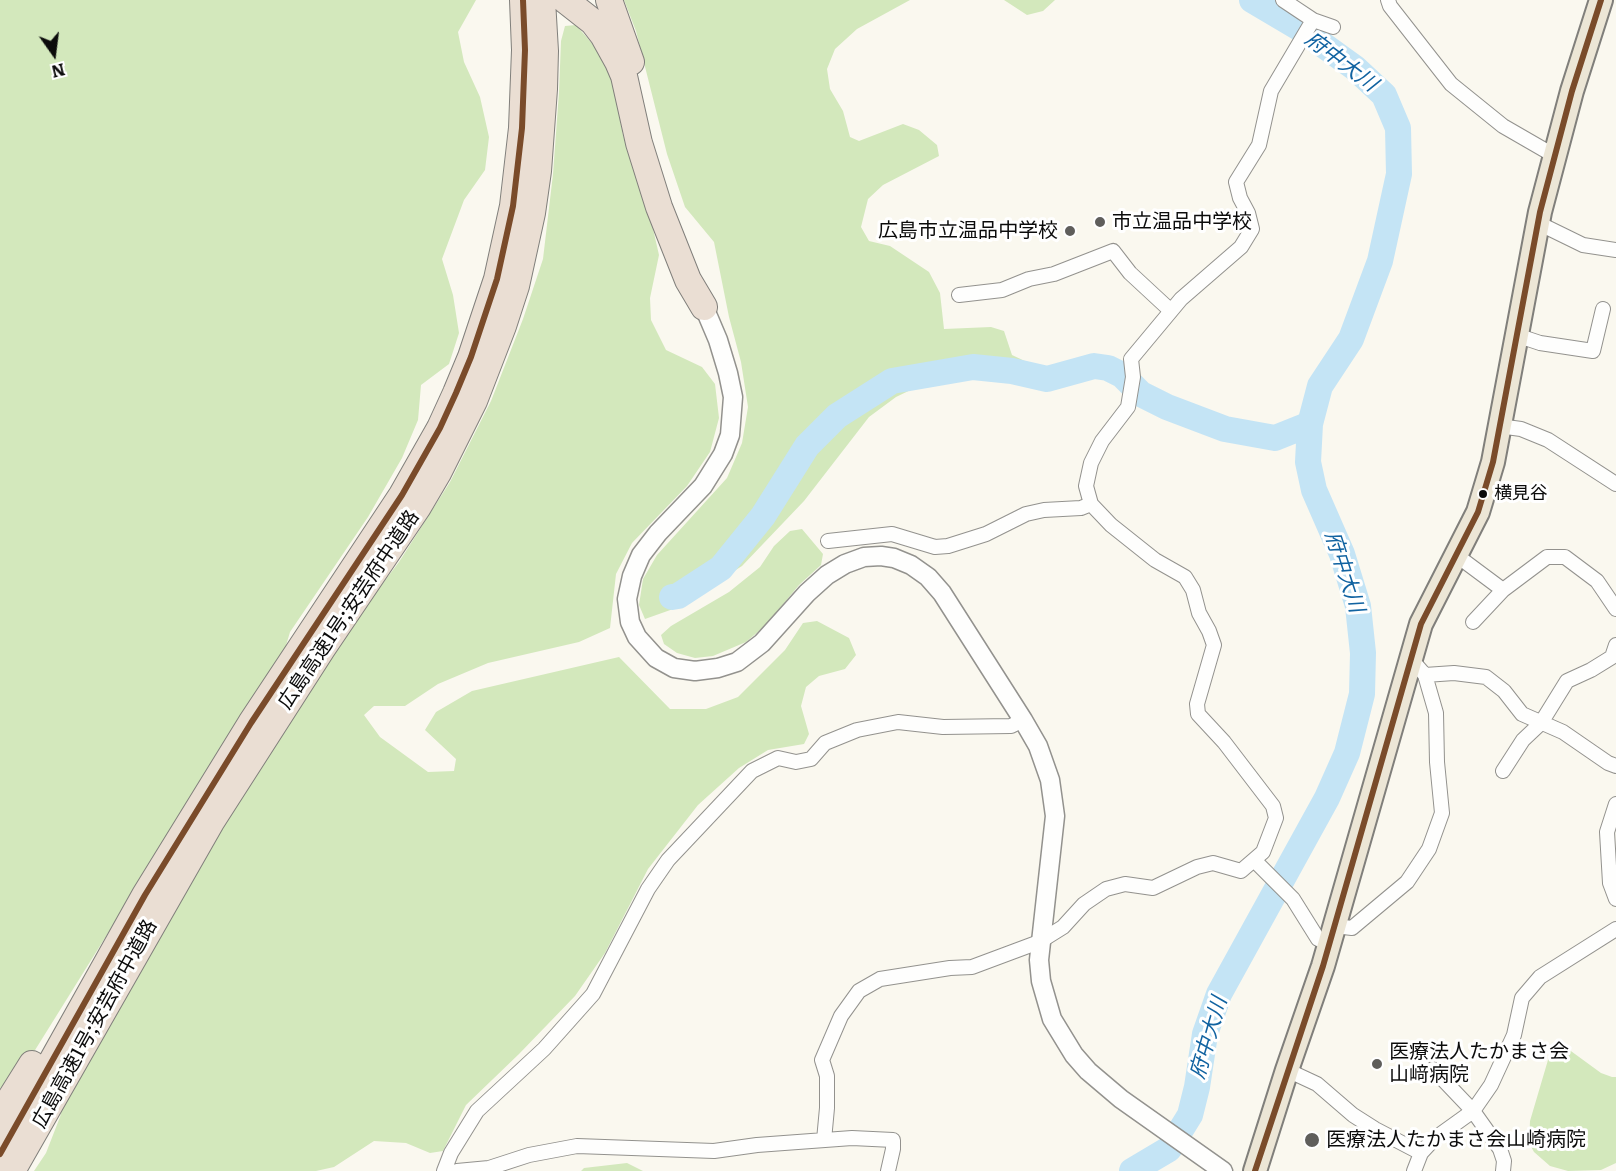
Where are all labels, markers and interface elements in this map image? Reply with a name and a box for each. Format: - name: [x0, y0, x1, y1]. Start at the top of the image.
- north arrow: [24, 24, 84, 84]
- water label: 府中大川: [1300, 27, 1382, 97]
- text: N: [49, 58, 68, 85]
- place label: 市立温品中学校: [1112, 210, 1252, 234]
- marker: 市立温品中学校: [1093, 215, 1107, 229]
- place label: 広島市立温品中学校: [878, 219, 1058, 243]
- marker: 広島市立温品中学校: [1063, 224, 1077, 238]
- place label: 横見谷: [1494, 483, 1548, 505]
- marker: 横見谷: [1477, 488, 1489, 500]
- street label: 広島高速1号;安芸府中道路: [273, 506, 425, 714]
- water label: 府中大川: [1319, 528, 1369, 616]
- street label: 広島高速1号;安芸府中道路: [28, 916, 162, 1132]
- water label: 府中大川: [1185, 994, 1233, 1082]
- place label: 医療法人たかまさ会 山﨑病院: [1389, 1040, 1569, 1087]
- marker: 医療法人たかまさ会 山﨑病院: [1370, 1057, 1384, 1071]
- place label: 医療法人たかまさ会山崎病院: [1326, 1128, 1586, 1152]
- marker: 医療法人たかまさ会山崎病院: [1303, 1131, 1321, 1149]

